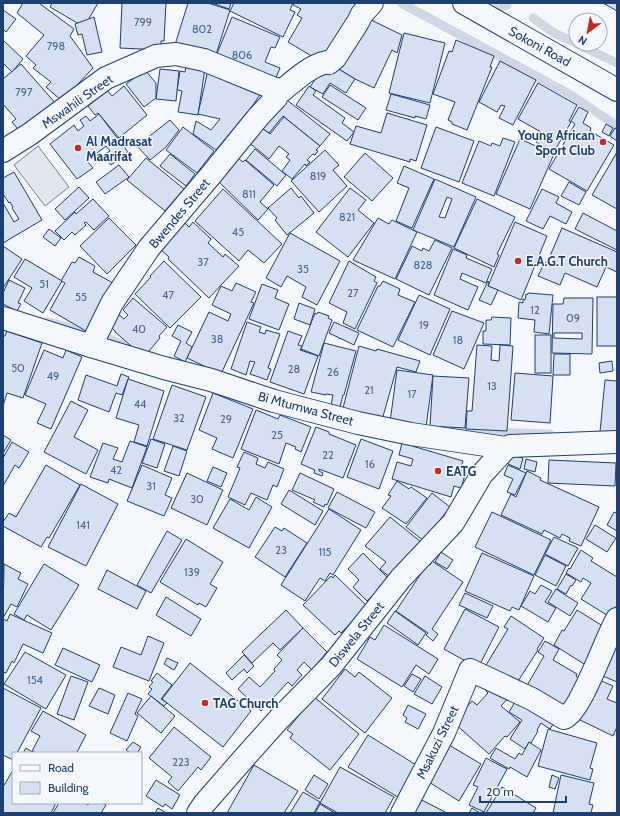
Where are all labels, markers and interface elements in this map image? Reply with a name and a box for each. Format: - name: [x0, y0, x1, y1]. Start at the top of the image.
- north arrow: [568, 12, 608, 52]
- house number: 799: [134, 15, 152, 29]
- house number: 802: [192, 22, 212, 36]
- street label: Sokoni Road: [506, 22, 574, 70]
- text: N: [576, 32, 590, 48]
- house number: 798: [47, 39, 65, 53]
- house number: 806: [232, 48, 252, 62]
- street label: Mswahili Street: [38, 70, 116, 131]
- house number: 797: [15, 85, 33, 99]
- place label: Young African Sport Club: [517, 127, 596, 158]
- place label: Al Madrasat Maarifat: [86, 133, 153, 164]
- marker: Young African Sport Club: [598, 137, 608, 147]
- marker: Al Madrasat Maarifat: [73, 143, 83, 153]
- house number: 819: [310, 169, 326, 183]
- street label: Bwendes Street: [145, 174, 213, 251]
- house number: 811: [242, 187, 256, 201]
- house number: 821: [339, 210, 355, 224]
- house number: 45: [232, 225, 244, 239]
- place label: E.A.G.T Church: [526, 253, 608, 269]
- house number: 37: [197, 255, 209, 269]
- marker: E.A.G.T Church: [513, 256, 523, 266]
- house number: 828: [413, 258, 433, 272]
- house number: 35: [297, 262, 309, 276]
- house number: 51: [39, 277, 49, 291]
- house number: 27: [347, 286, 359, 300]
- house number: 47: [162, 288, 174, 302]
- house number: 55: [75, 290, 87, 304]
- house number: 12: [530, 303, 540, 317]
- house number: 09: [566, 311, 580, 325]
- house number: 19: [419, 318, 429, 332]
- house number: 40: [132, 322, 146, 336]
- house number: 38: [211, 332, 223, 346]
- house number: 18: [453, 333, 463, 347]
- house number: 50: [11, 361, 25, 375]
- house number: 28: [288, 362, 300, 376]
- house number: 26: [327, 365, 339, 379]
- house number: 49: [47, 369, 59, 383]
- house number: 13: [487, 379, 497, 393]
- house number: 21: [364, 383, 374, 397]
- house number: 17: [407, 387, 417, 401]
- street label: Bi Mtumwa Street: [257, 388, 356, 429]
- house number: 44: [134, 397, 147, 411]
- house number: 32: [173, 411, 185, 425]
- house number: 29: [220, 412, 232, 426]
- house number: 25: [271, 428, 283, 442]
- house number: 22: [322, 448, 334, 462]
- house number: 16: [365, 457, 375, 471]
- house number: 42: [110, 463, 122, 477]
- place label: EATG: [446, 463, 477, 479]
- marker: EATG: [433, 466, 443, 476]
- house number: 31: [146, 479, 156, 493]
- house number: 30: [190, 492, 204, 506]
- house number: 141: [76, 518, 90, 532]
- house number: 23: [275, 543, 287, 557]
- house number: 115: [318, 545, 332, 559]
- house number: 139: [184, 565, 200, 579]
- street label: Diswela Street: [325, 598, 388, 670]
- house number: 154: [27, 673, 44, 687]
- place label: TAG Church: [213, 695, 279, 711]
- marker: TAG Church: [200, 698, 210, 708]
- street label: Msakuzi Street: [412, 702, 462, 781]
- legend: [12, 752, 142, 804]
- house number: 223: [172, 755, 190, 769]
- text: Road: [48, 760, 74, 775]
- scale bar: [480, 778, 566, 804]
- text: Building: [48, 780, 90, 795]
- text: 20 m: [486, 784, 514, 799]

